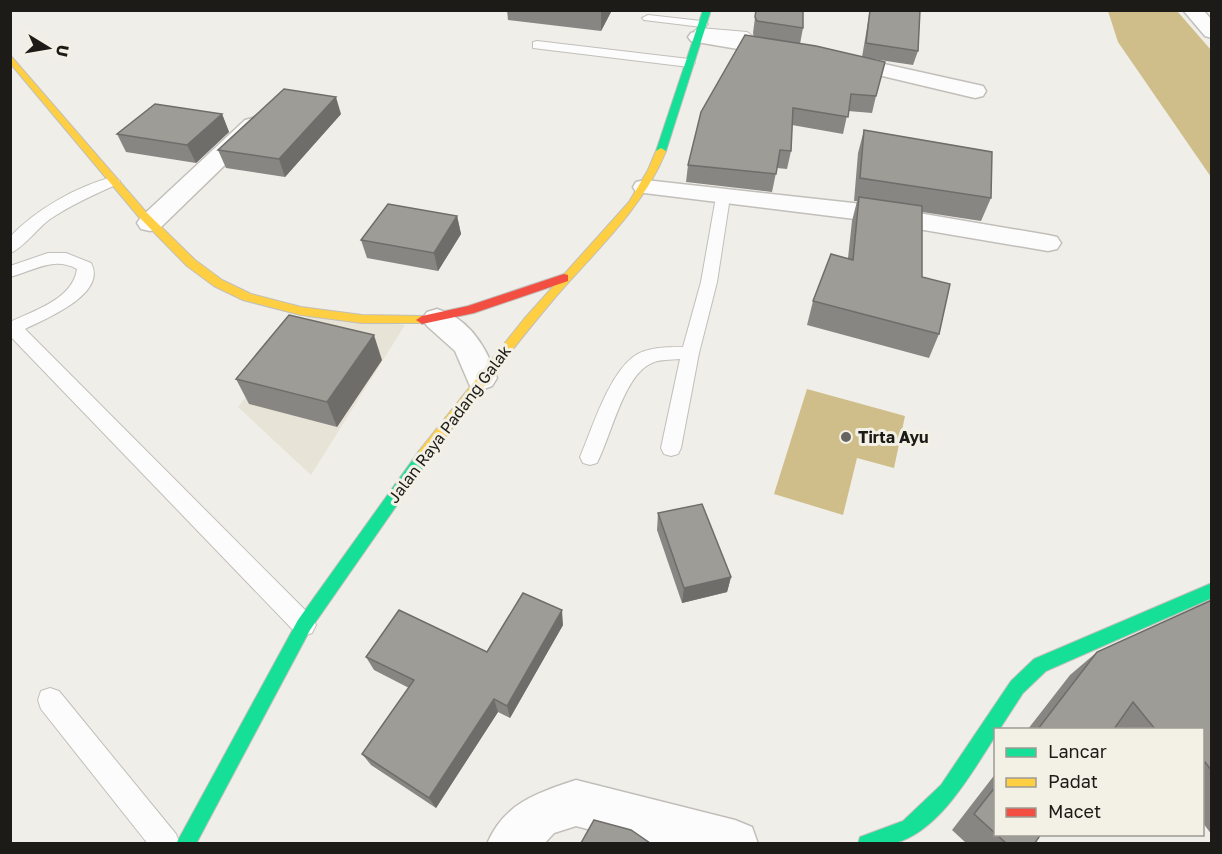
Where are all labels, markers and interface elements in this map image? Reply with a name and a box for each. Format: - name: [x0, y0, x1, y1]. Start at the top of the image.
- north arrow: [18, 18, 78, 78]
- text: U: [52, 43, 74, 59]
- street label: Jalan Raya Padang Galak: [383, 341, 515, 507]
- place label: Tirta Ayu: [858, 427, 929, 447]
- marker: Tirta Ayu: [839, 430, 853, 444]
- legend: [994, 728, 1204, 836]
- text: Lancar: [1048, 740, 1107, 762]
- text: Padat: [1048, 770, 1098, 792]
- text: Macet: [1048, 800, 1101, 822]

